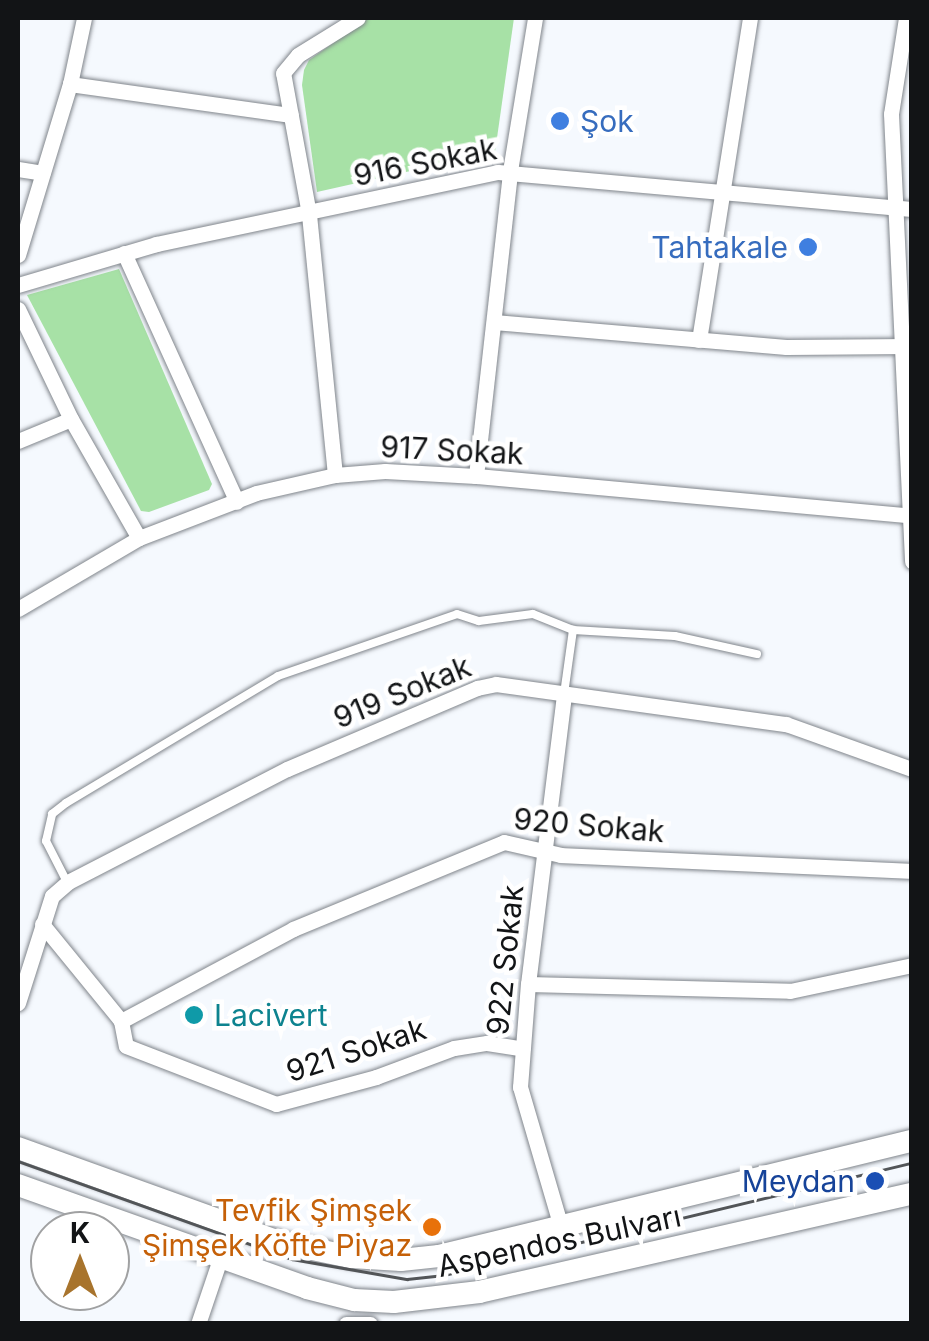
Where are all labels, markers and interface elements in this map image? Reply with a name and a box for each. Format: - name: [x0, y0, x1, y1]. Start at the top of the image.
- place label: Şok: [580, 103, 634, 139]
- marker: Şok: [549, 110, 571, 132]
- street label: 916 Sokak: [350, 131, 500, 193]
- place label: Tahtakale: [651, 229, 788, 265]
- marker: Tahtakale: [797, 236, 819, 258]
- street label: 917 Sokak: [380, 428, 524, 472]
- street label: 919 Sokak: [328, 648, 476, 736]
- street label: 920 Sokak: [512, 800, 666, 850]
- street label: 922 Sokak: [479, 883, 531, 1037]
- place label: Lacivert: [214, 997, 328, 1033]
- marker: Lacivert: [183, 1004, 205, 1026]
- street label: 921 Sokak: [282, 1011, 430, 1089]
- place label: Meydan: [742, 1163, 855, 1199]
- marker: Meydan: [864, 1170, 886, 1192]
- place label: Tevfik Şimşek Şimşek Köfte Piyaz: [142, 1192, 412, 1262]
- street label: Aspendos Bulvarı: [434, 1198, 684, 1284]
- north arrow: [30, 1211, 130, 1311]
- text: K: [70, 1216, 90, 1250]
- marker: Tevfik Şimşek Şimşek Köfte Piyaz: [421, 1216, 443, 1238]

